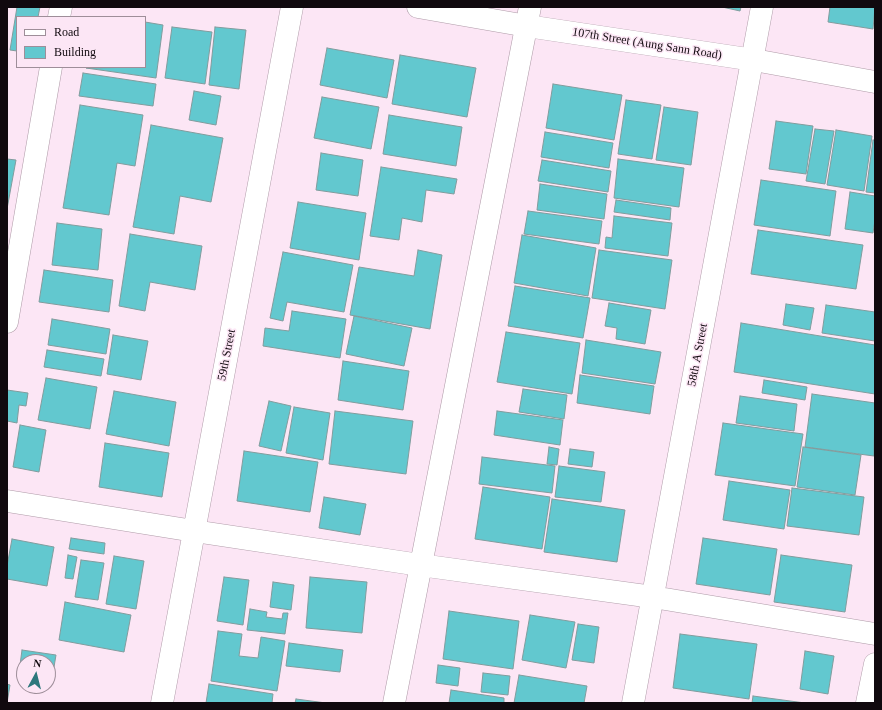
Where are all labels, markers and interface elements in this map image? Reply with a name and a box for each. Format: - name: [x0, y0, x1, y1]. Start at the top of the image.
- legend: [16, 16, 146, 68]
- text: Road: [54, 25, 79, 39]
- street label: 107th Street (Aung Sann Road): [571, 25, 723, 63]
- text: Building: [54, 45, 96, 59]
- street label: 58th A Street: [685, 322, 711, 388]
- street label: 59th Street: [215, 328, 239, 382]
- north arrow: [16, 654, 56, 694]
- text: N: [33, 657, 42, 670]

